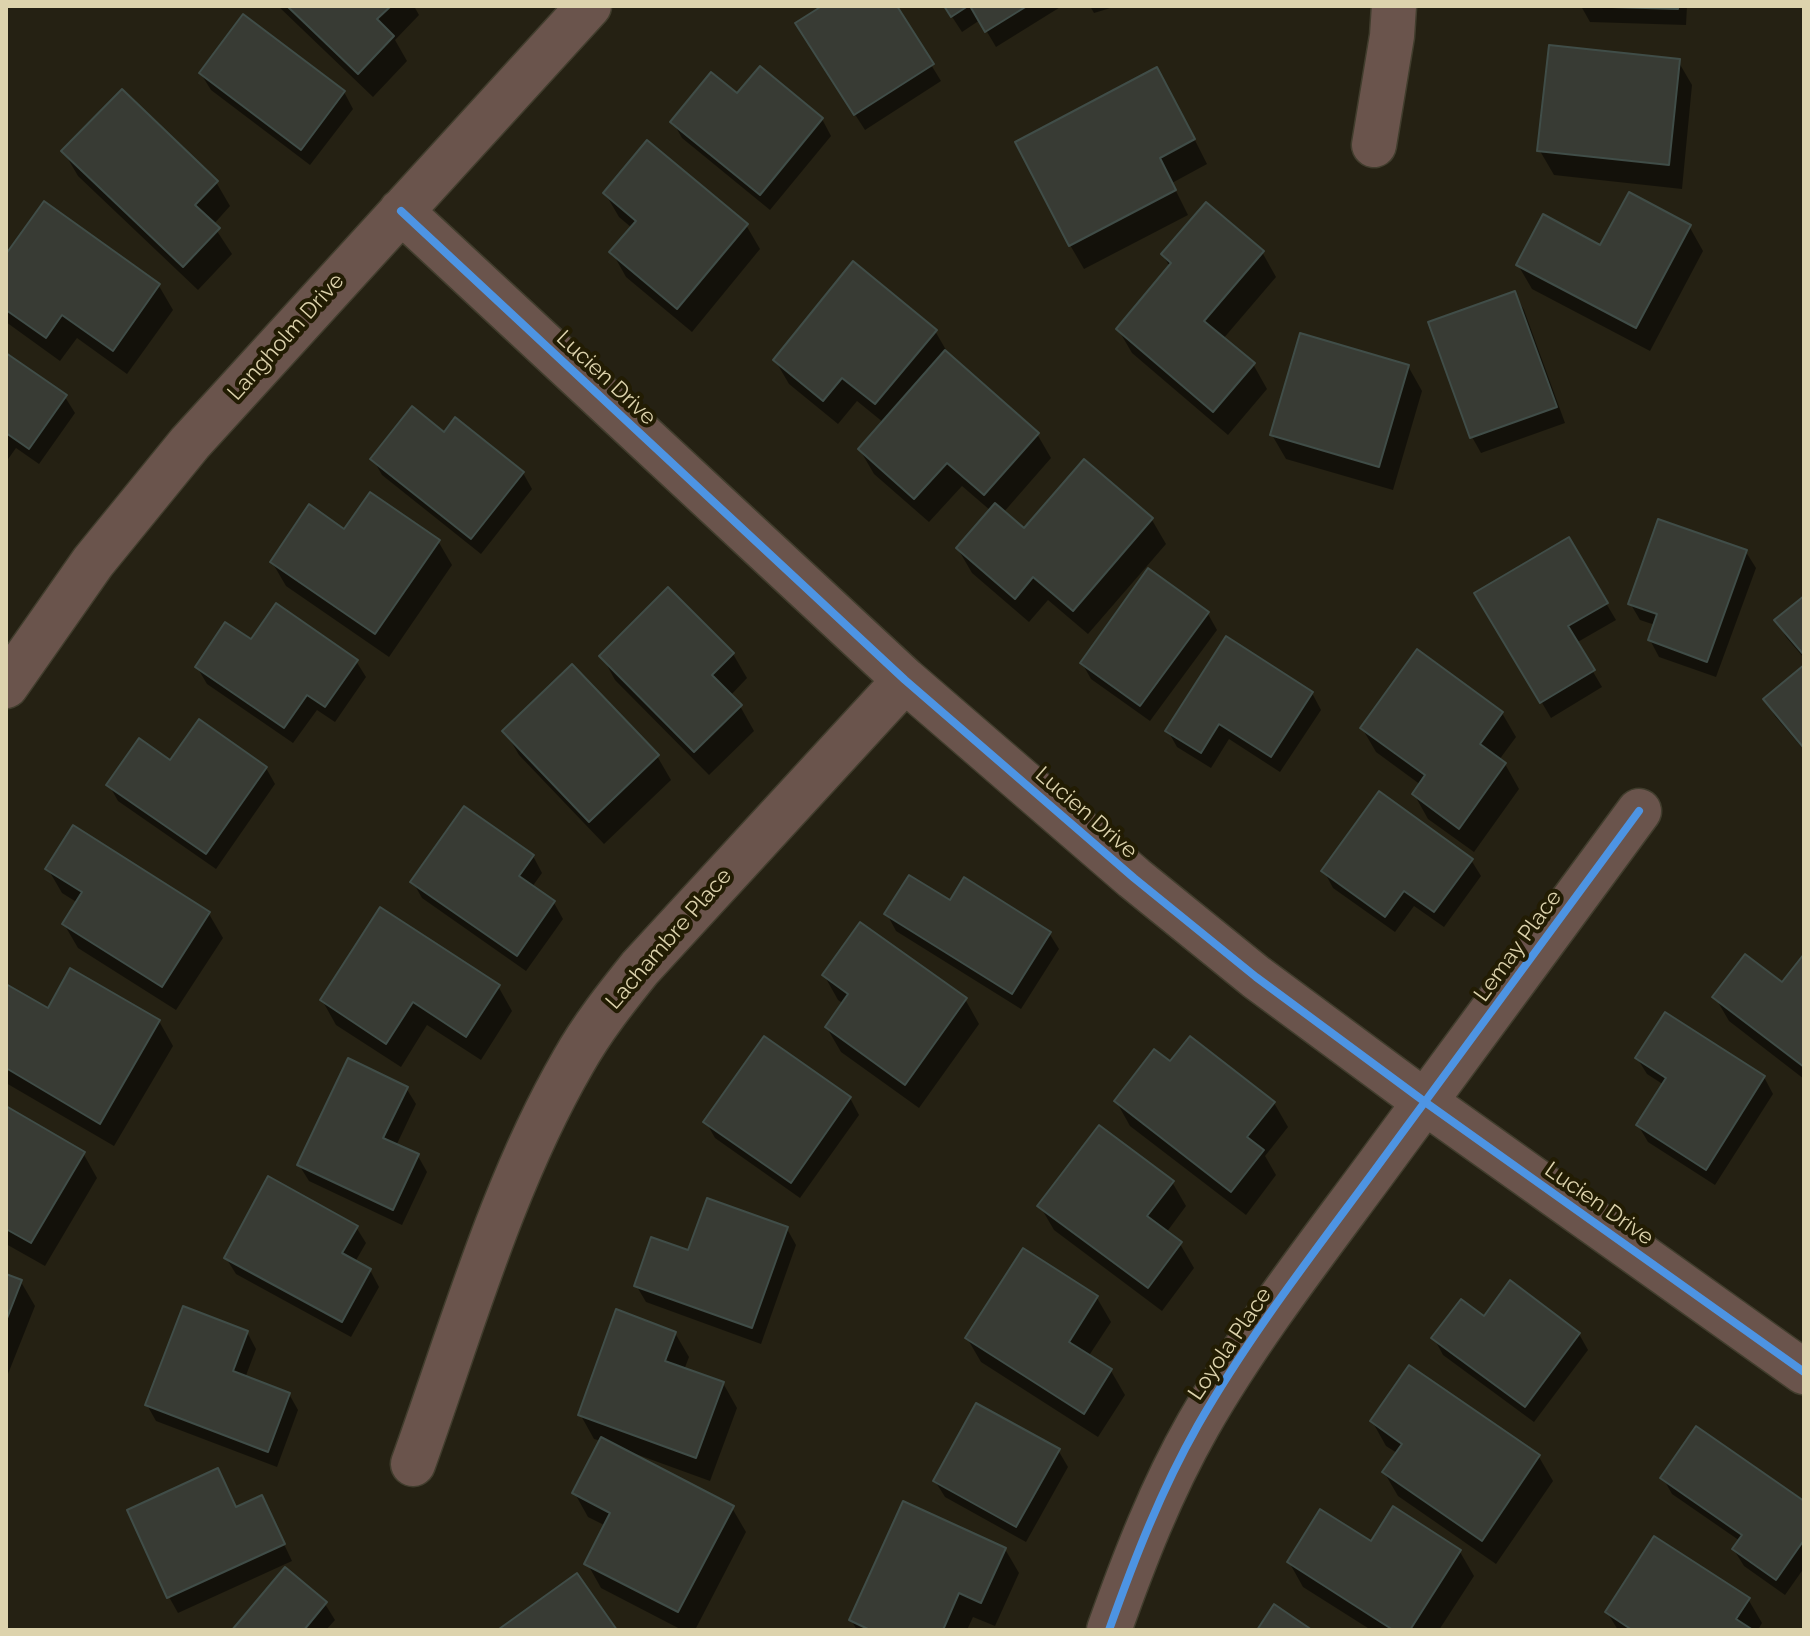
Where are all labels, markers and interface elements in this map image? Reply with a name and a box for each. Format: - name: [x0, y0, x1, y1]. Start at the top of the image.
- street label: Langholm Drive: [222, 268, 350, 406]
- street label: Lucien Drive: [551, 325, 661, 431]
- street label: Lucien Drive: [1030, 762, 1142, 864]
- street label: Lachambre Place: [601, 863, 737, 1015]
- street label: Lemay Place: [1469, 885, 1567, 1007]
- street label: Lucien Drive: [1540, 1157, 1658, 1251]
- street label: Loyola Place: [1183, 1283, 1277, 1405]

